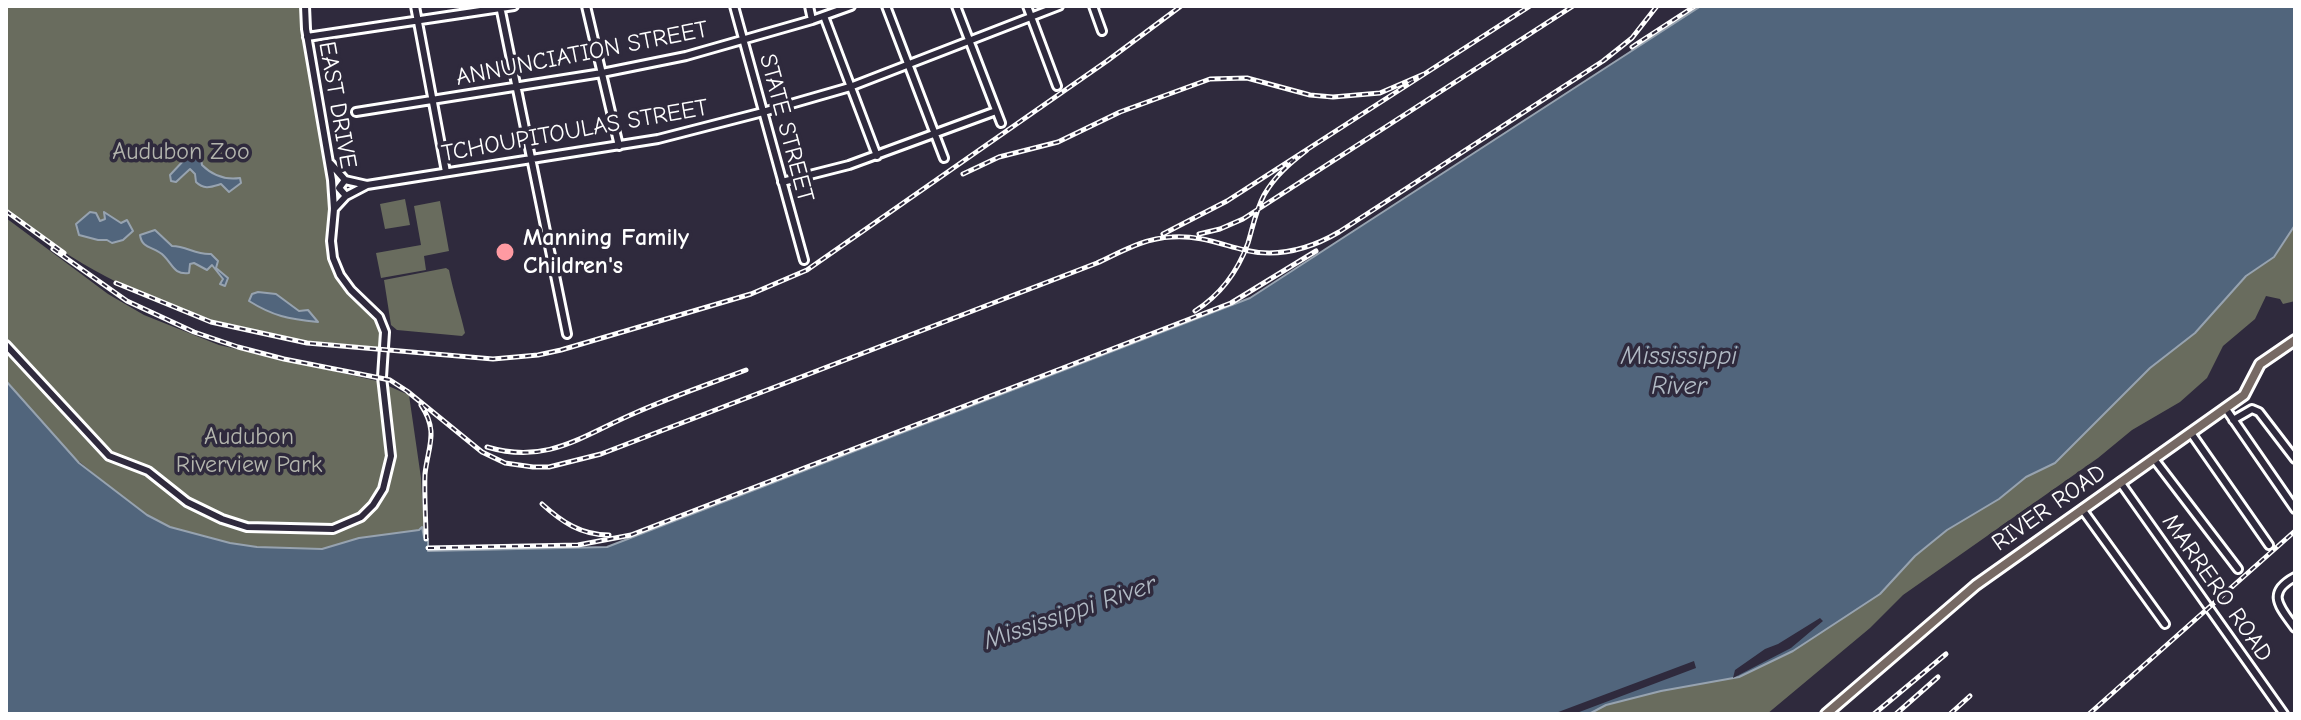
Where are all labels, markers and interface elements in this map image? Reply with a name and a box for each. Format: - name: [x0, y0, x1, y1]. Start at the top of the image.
- street label: ANNUNCIATION STREET: [453, 15, 711, 93]
- street label: EAST DRIVE: [312, 39, 362, 171]
- street label: STATE STREET: [752, 51, 820, 205]
- street label: TCHOUPITOULAS STREET: [440, 93, 710, 169]
- park label: Audubon Zoo: [112, 138, 250, 166]
- place label: Manning Family Children's: [523, 224, 689, 280]
- marker: Manning Family Children's: [494, 241, 516, 263]
- water label: Mississippi River: [1621, 341, 1737, 402]
- park label: Audubon Riverview Park: [176, 423, 322, 479]
- street label: RIVER ROAD: [1987, 458, 2111, 558]
- street label: MARRERO ROAD: [2155, 509, 2279, 667]
- water label: Mississippi River: [980, 569, 1160, 657]

